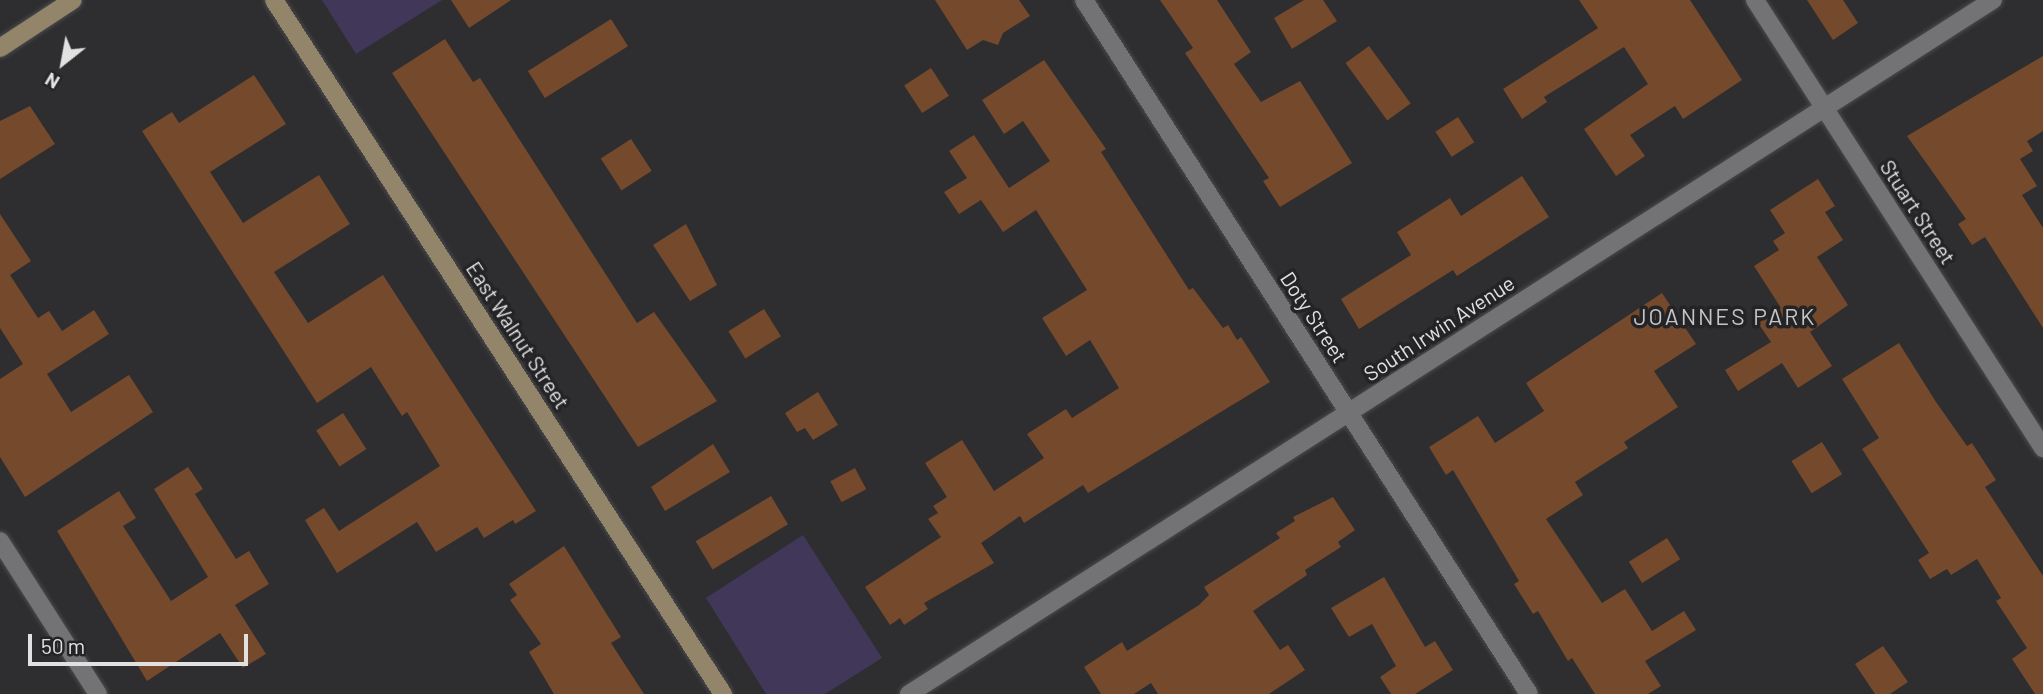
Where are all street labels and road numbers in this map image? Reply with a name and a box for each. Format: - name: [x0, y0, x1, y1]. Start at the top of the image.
- street label: Stuart Street: [1875, 155, 1961, 269]
- street label: East Walnut Street: [461, 257, 575, 413]
- street label: Doty Street: [1275, 267, 1353, 367]
- street label: South Irwin Avenue: [1359, 270, 1519, 386]

